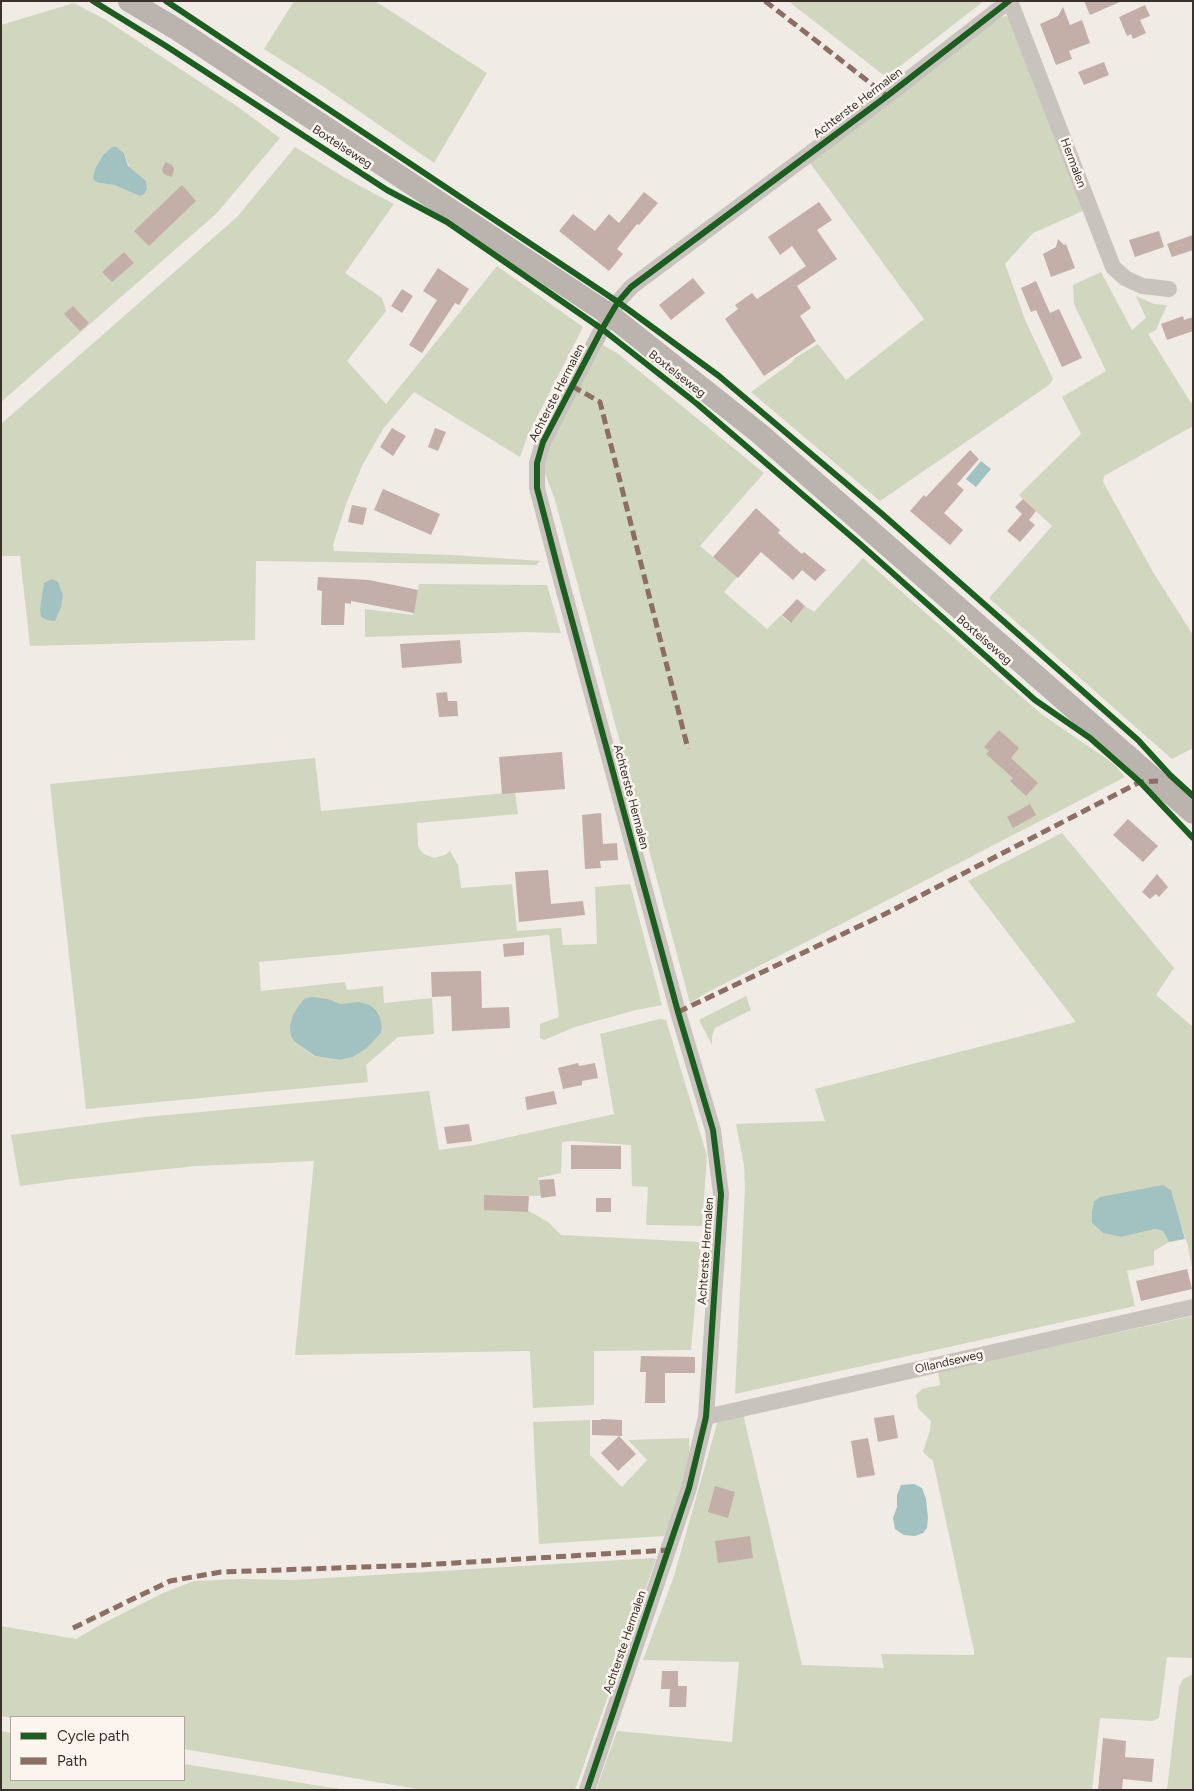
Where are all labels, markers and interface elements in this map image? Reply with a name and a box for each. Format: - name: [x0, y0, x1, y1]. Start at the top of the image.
- street label: Achterste Hermalen: [811, 65, 905, 141]
- street label: Boxtelseweg: [309, 122, 375, 172]
- street label: Hermalen: [1057, 136, 1089, 190]
- street label: Achterste Hermalen: [526, 342, 588, 444]
- street label: Boxtelseweg: [646, 347, 708, 401]
- street label: Boxtelseweg: [953, 612, 1015, 668]
- street label: Achterste Hermalen: [610, 743, 652, 851]
- street label: Achterste Hermalen: [695, 1197, 717, 1305]
- street label: Ollandseweg: [914, 1347, 984, 1377]
- street label: Achterste Hermalen: [601, 1589, 649, 1695]
- legend: [10, 1716, 185, 1781]
- text: Cycle path: [57, 1727, 129, 1745]
- text: Path: [57, 1752, 87, 1770]

